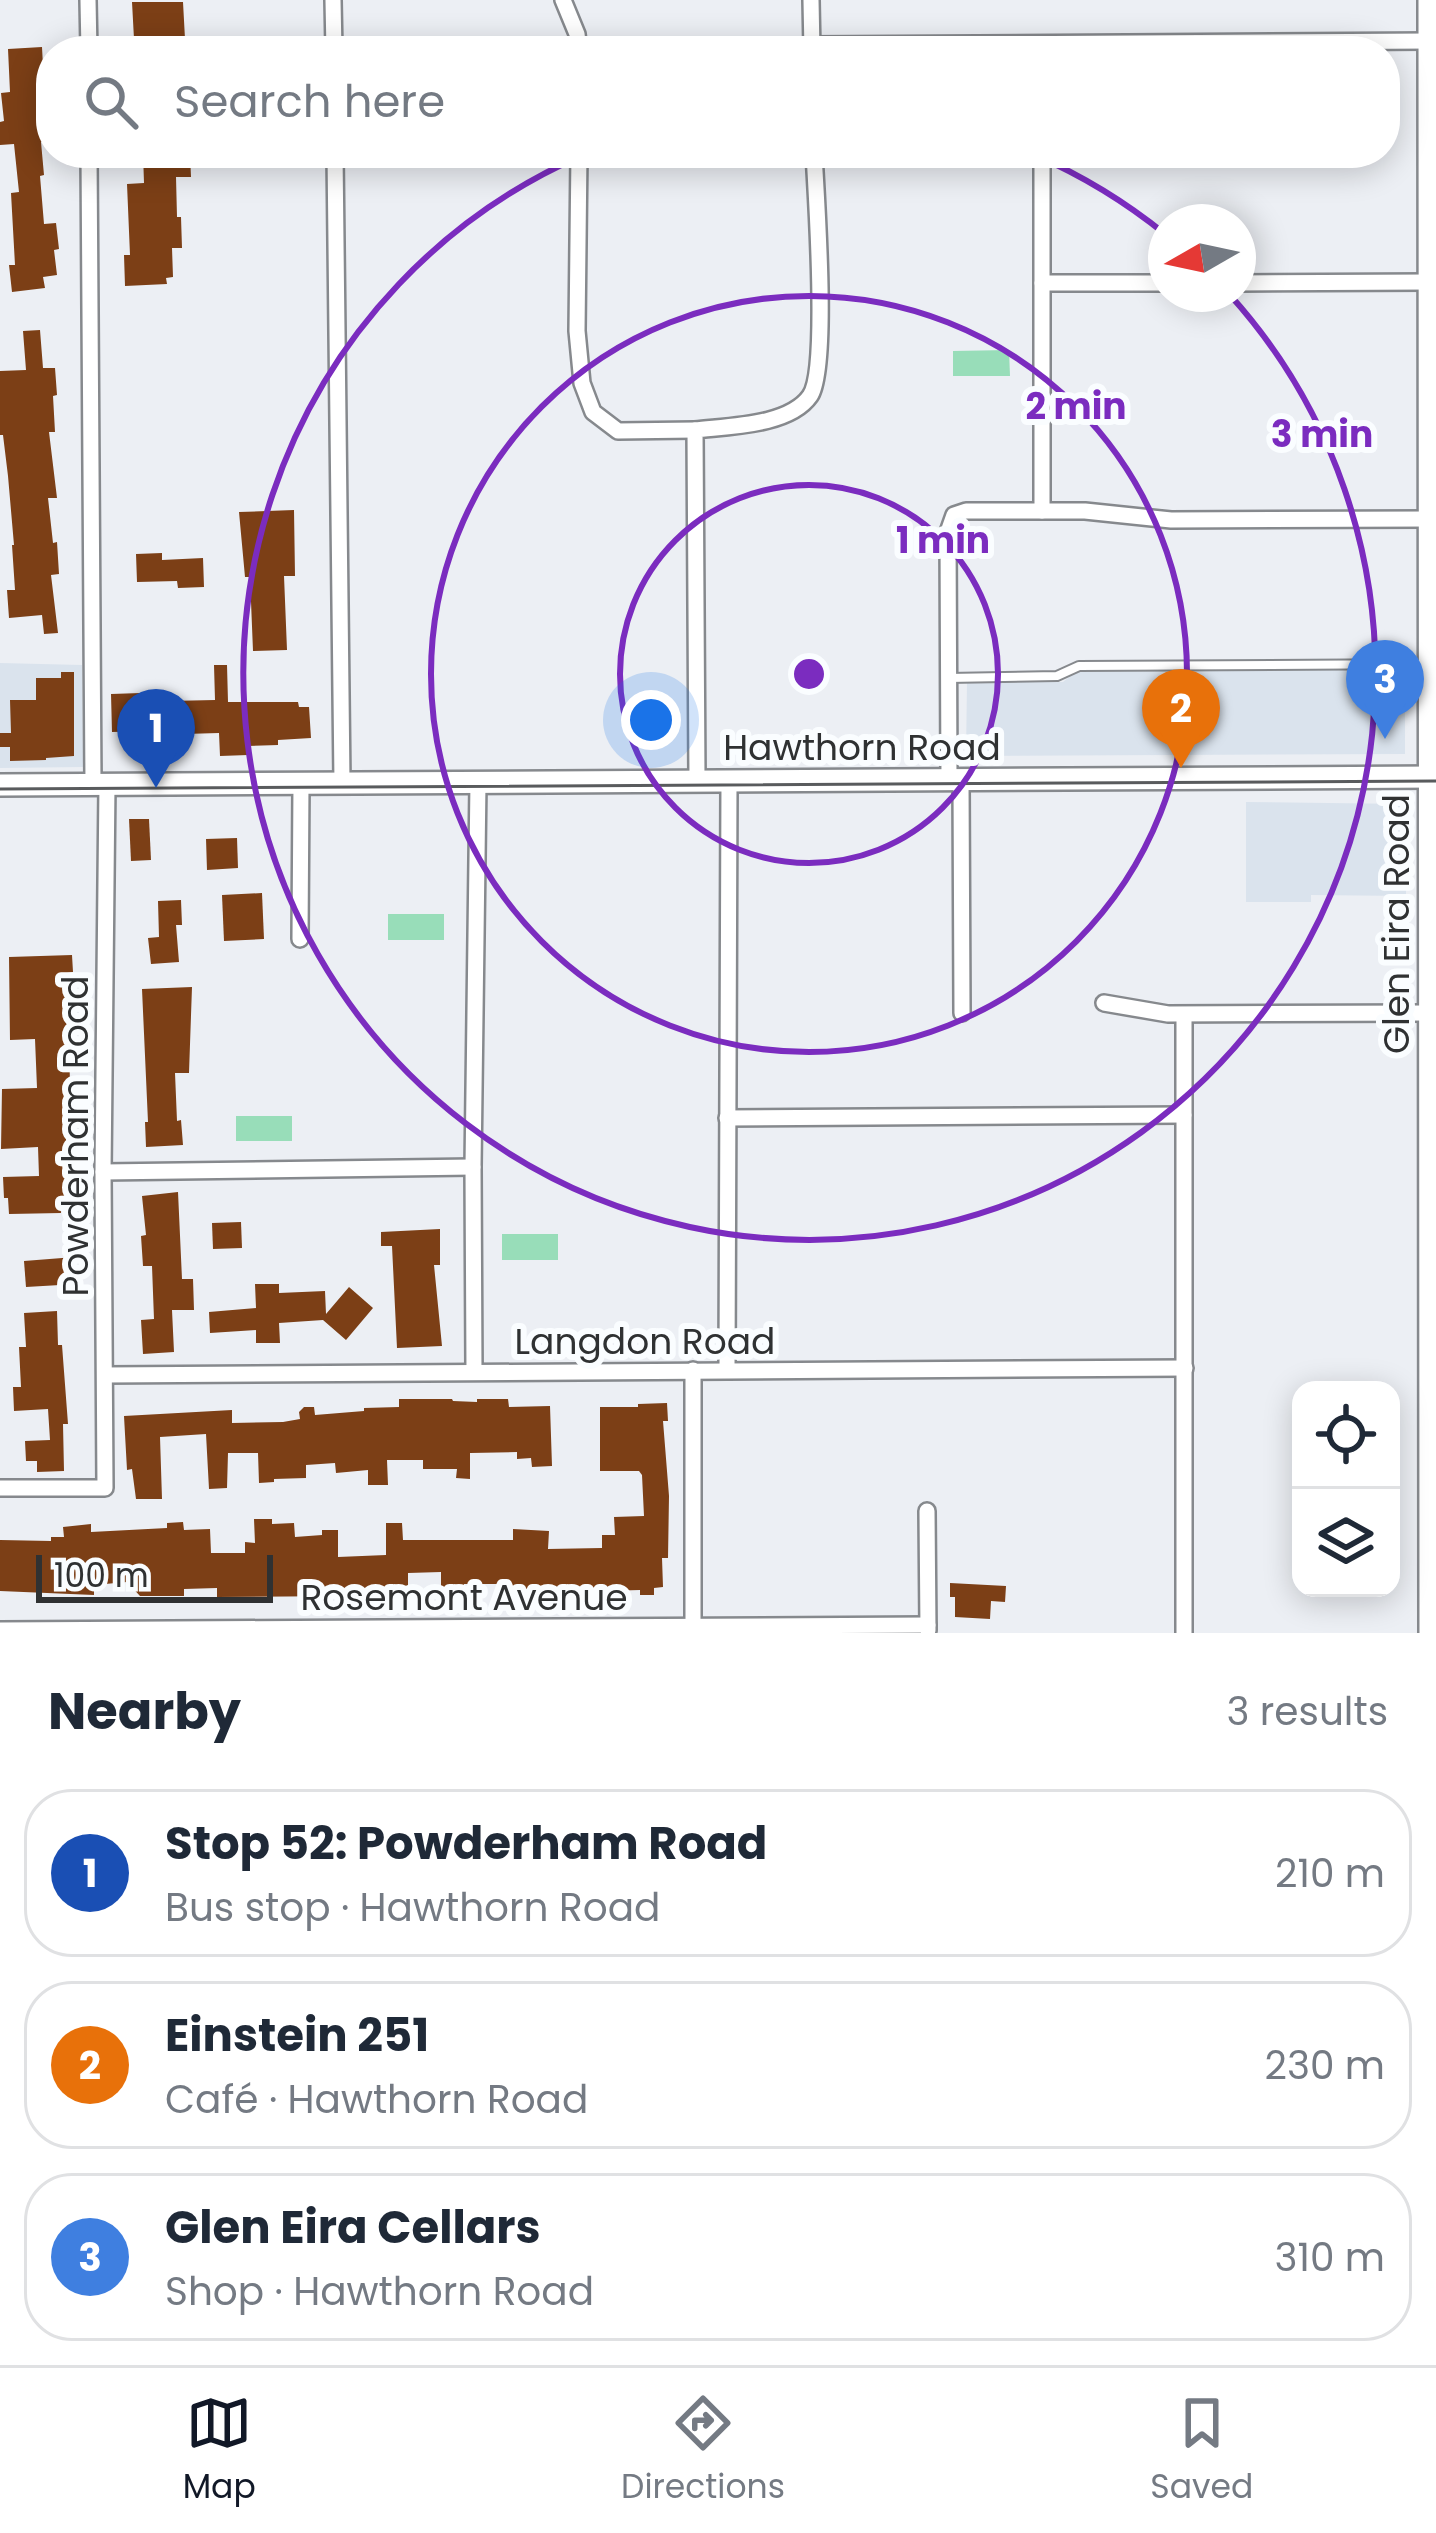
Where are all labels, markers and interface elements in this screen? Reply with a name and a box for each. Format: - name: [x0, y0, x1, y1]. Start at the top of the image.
- search box: [36, 36, 1400, 168]
- icon: search: [78, 69, 144, 135]
- text: Search here: [174, 70, 445, 133]
- north arrow: [1148, 204, 1256, 312]
- text: 2 min: [1025, 381, 1127, 432]
- text: 3 min: [1271, 409, 1373, 460]
- text: 1 min: [896, 515, 990, 566]
- pin: 3: [1346, 640, 1424, 739]
- centre of rings: [788, 653, 830, 695]
- pin: 2: [1142, 669, 1220, 768]
- pin: 1: [117, 689, 195, 788]
- your location: [621, 690, 681, 750]
- street label: Hawthorn Road: [723, 722, 1001, 773]
- street label: Glen Eira Road: [1371, 794, 1422, 1054]
- street label: Powderham Road: [50, 975, 101, 1297]
- street label: Langdon Road: [515, 1316, 775, 1367]
- map controls: [1292, 1381, 1400, 1597]
- button: locate: [1292, 1381, 1400, 1489]
- button: layers: [1292, 1489, 1400, 1597]
- scale bar: [36, 1549, 273, 1602]
- text: 100 m: [54, 1552, 149, 1599]
- street label: Rosemont Avenue: [300, 1572, 628, 1623]
- text: Nearby: [48, 1675, 241, 1747]
- text: 3 results: [1226, 1684, 1388, 1739]
- text: Stop 52: Powderham Road: [165, 1812, 767, 1875]
- text: 1: [83, 1846, 97, 1901]
- text: 210 m: [1275, 1846, 1385, 1901]
- text: Bus stop · Hawthorn Road: [165, 1880, 660, 1935]
- text: Einstein 251: [165, 2004, 429, 2067]
- text: 2: [79, 2038, 101, 2093]
- text: 230 m: [1265, 2038, 1385, 2093]
- text: Café · Hawthorn Road: [165, 2072, 588, 2127]
- text: Glen Eira Cellars: [165, 2196, 541, 2259]
- text: 3: [78, 2230, 102, 2285]
- text: 310 m: [1274, 2230, 1385, 2285]
- text: Shop · Hawthorn Road: [165, 2264, 594, 2319]
- tab: Map: [183, 2390, 256, 2512]
- tab: Directions: [621, 2390, 785, 2512]
- tab: Saved: [1150, 2390, 1253, 2512]

